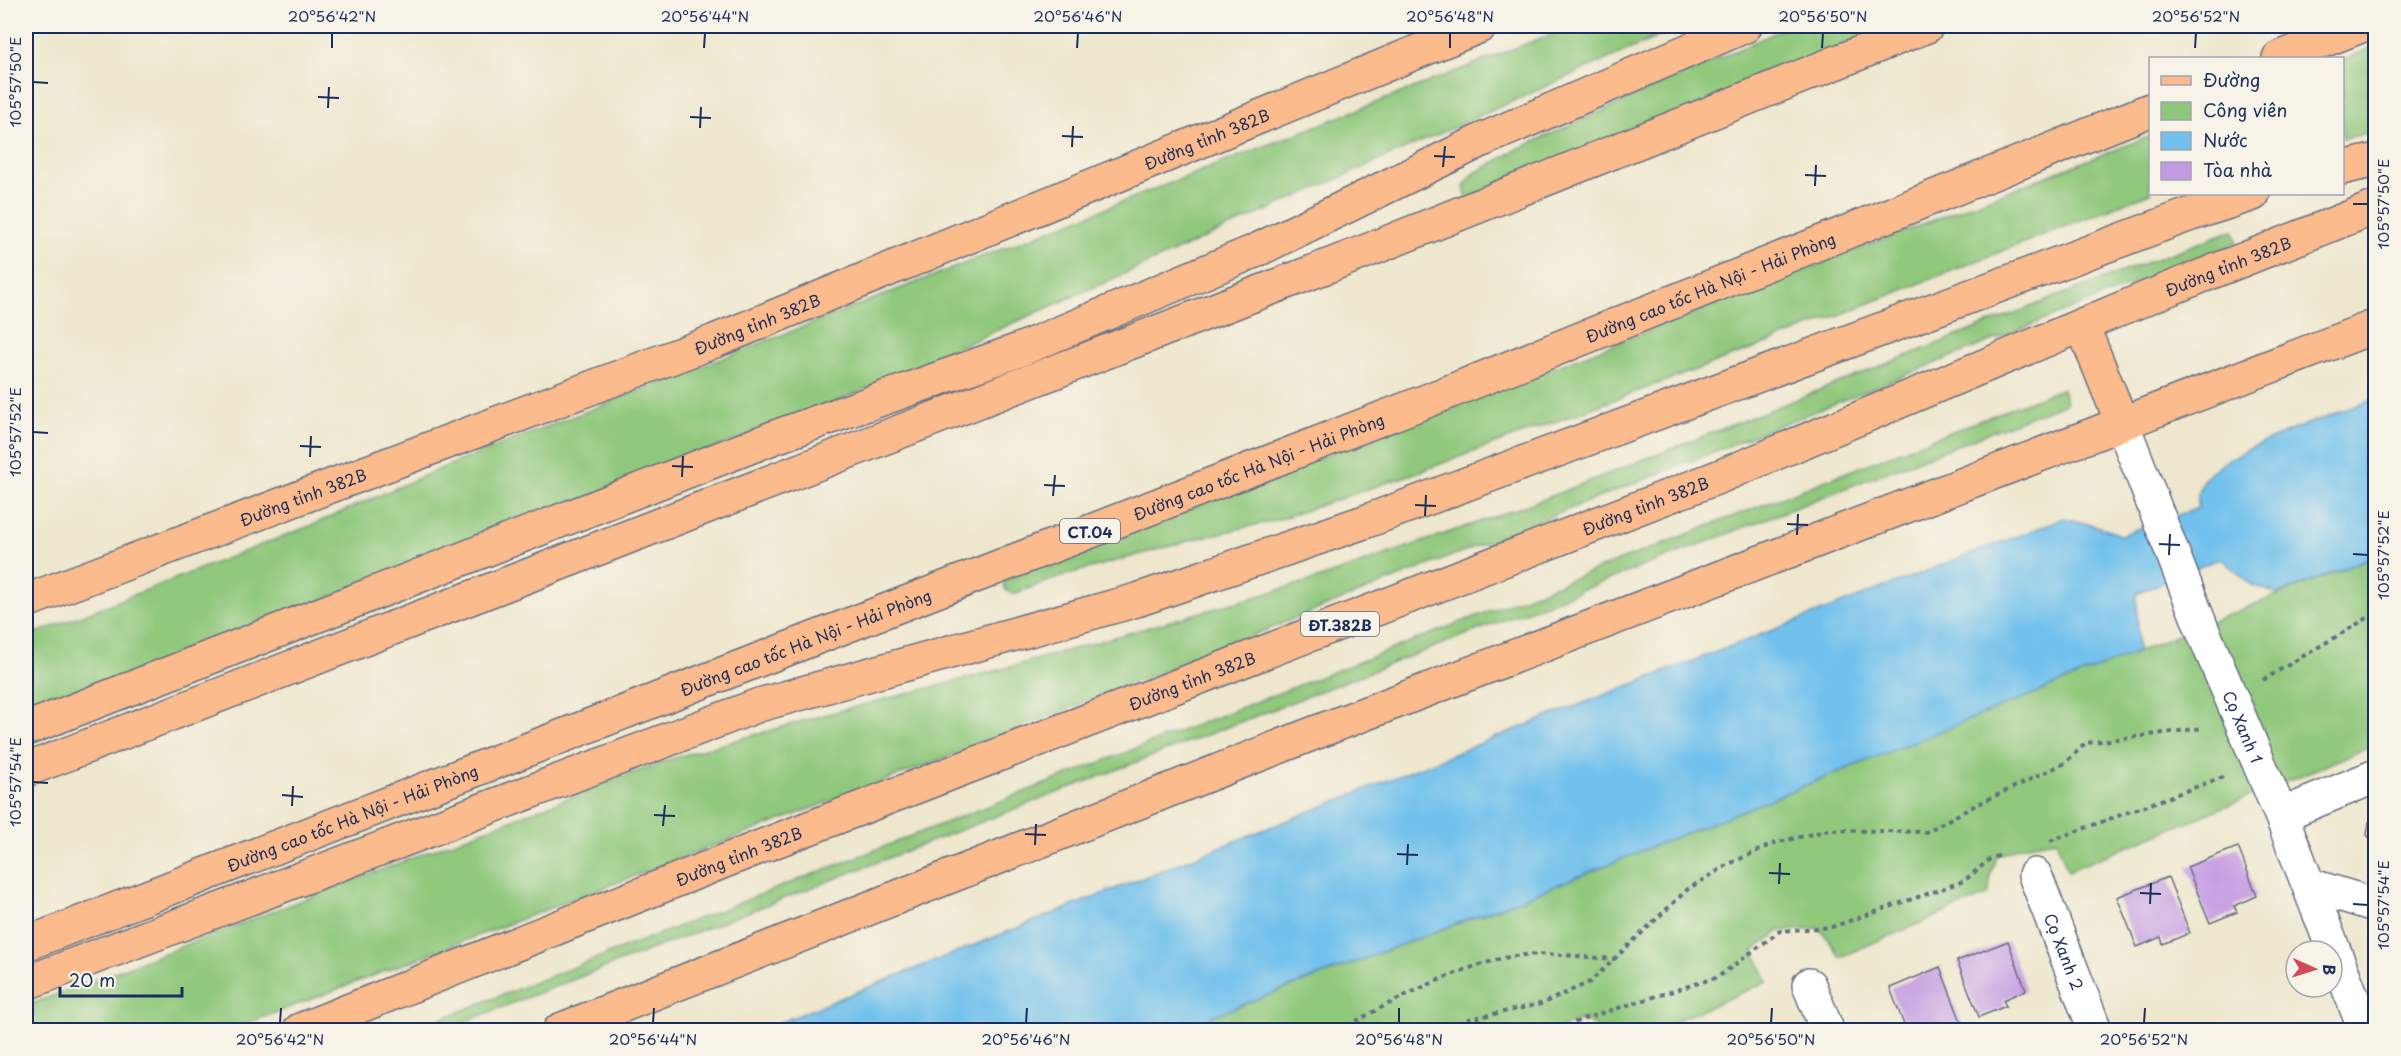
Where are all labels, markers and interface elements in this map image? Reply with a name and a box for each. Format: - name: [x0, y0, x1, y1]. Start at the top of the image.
- text: 20°56'42"N: [288, 4, 376, 27]
- text: 20°56'44"N: [661, 4, 749, 27]
- text: 20°56'46"N: [1034, 4, 1122, 27]
- text: 20°56'48"N: [1406, 4, 1494, 27]
- text: 20°56'50"N: [1778, 4, 1868, 27]
- text: 20°56'52"N: [2152, 4, 2240, 27]
- text: 105°57'50"E: [3, 37, 26, 127]
- legend: [2149, 57, 2344, 195]
- text: Đường: [2203, 66, 2260, 93]
- text: Công viên: [2203, 96, 2287, 123]
- street label: Đường tỉnh 382B: [1140, 102, 1273, 175]
- text: Nước: [2203, 126, 2247, 153]
- text: Tòa nhà: [2203, 156, 2273, 183]
- text: 105°57'50"E: [2371, 159, 2394, 249]
- street label: Đường cao tốc Hà Nội - Hải Phòng: [1582, 226, 1839, 348]
- street label: Đường tỉnh 382B: [2161, 230, 2295, 302]
- street label: Đường tỉnh 382B: [691, 287, 824, 360]
- text: 105°57'52"E: [3, 387, 26, 477]
- street label: Đường cao tốc Hà Nội - Hải Phòng: [1129, 406, 1388, 526]
- street label: Đường tỉnh 382B: [236, 462, 370, 531]
- street label: Đường tỉnh 382B: [1578, 470, 1712, 541]
- text: 105°57'52"E: [2371, 510, 2394, 600]
- road number: CT.04: [1060, 519, 1120, 543]
- street label: Đường cao tốc Hà Nội - Hải Phòng: [676, 582, 935, 701]
- road number: ĐT.382B: [1301, 612, 1379, 636]
- street label: Đường tỉnh 382B: [1125, 645, 1259, 716]
- street label: Cọ Xanh 1: [2217, 687, 2269, 767]
- text: 105°57'54"E: [3, 737, 26, 827]
- street label: Đường cao tốc Hà Nội - Hải Phòng: [223, 758, 481, 877]
- street label: Đường tỉnh 382B: [672, 820, 805, 891]
- text: 105°57'54"E: [2371, 860, 2394, 950]
- street label: Cọ Xanh 2: [2039, 909, 2090, 993]
- north arrow: [2284, 939, 2344, 999]
- scale bar: [60, 960, 182, 998]
- text: B: [2318, 964, 2342, 976]
- text: 20 m: [69, 966, 115, 993]
- text: 20°56'42"N: [236, 1027, 324, 1050]
- text: 20°56'44"N: [609, 1027, 697, 1050]
- text: 20°56'46"N: [982, 1027, 1070, 1050]
- text: 20°56'48"N: [1355, 1027, 1443, 1050]
- text: 20°56'50"N: [1726, 1027, 1816, 1050]
- text: 20°56'52"N: [2100, 1027, 2188, 1050]

